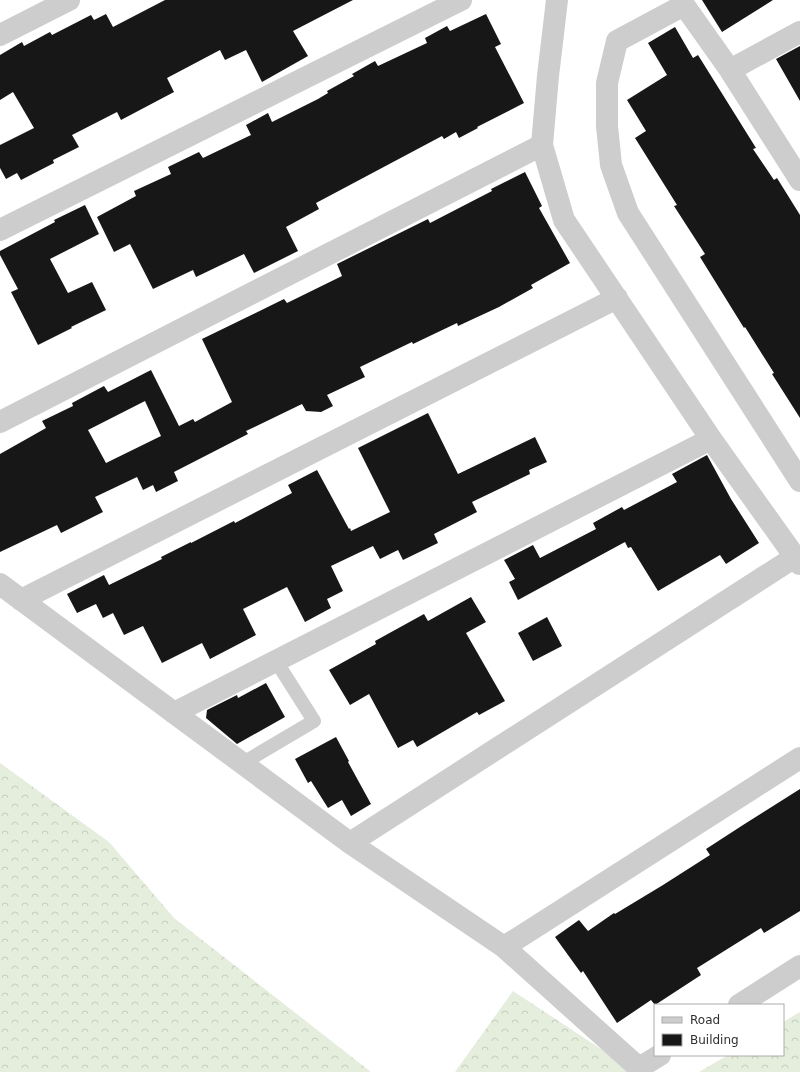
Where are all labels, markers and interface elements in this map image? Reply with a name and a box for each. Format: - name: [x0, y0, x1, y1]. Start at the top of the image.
- legend: [654, 1004, 784, 1056]
- text: Road: [690, 1013, 720, 1027]
- text: Building: [690, 1033, 739, 1047]

